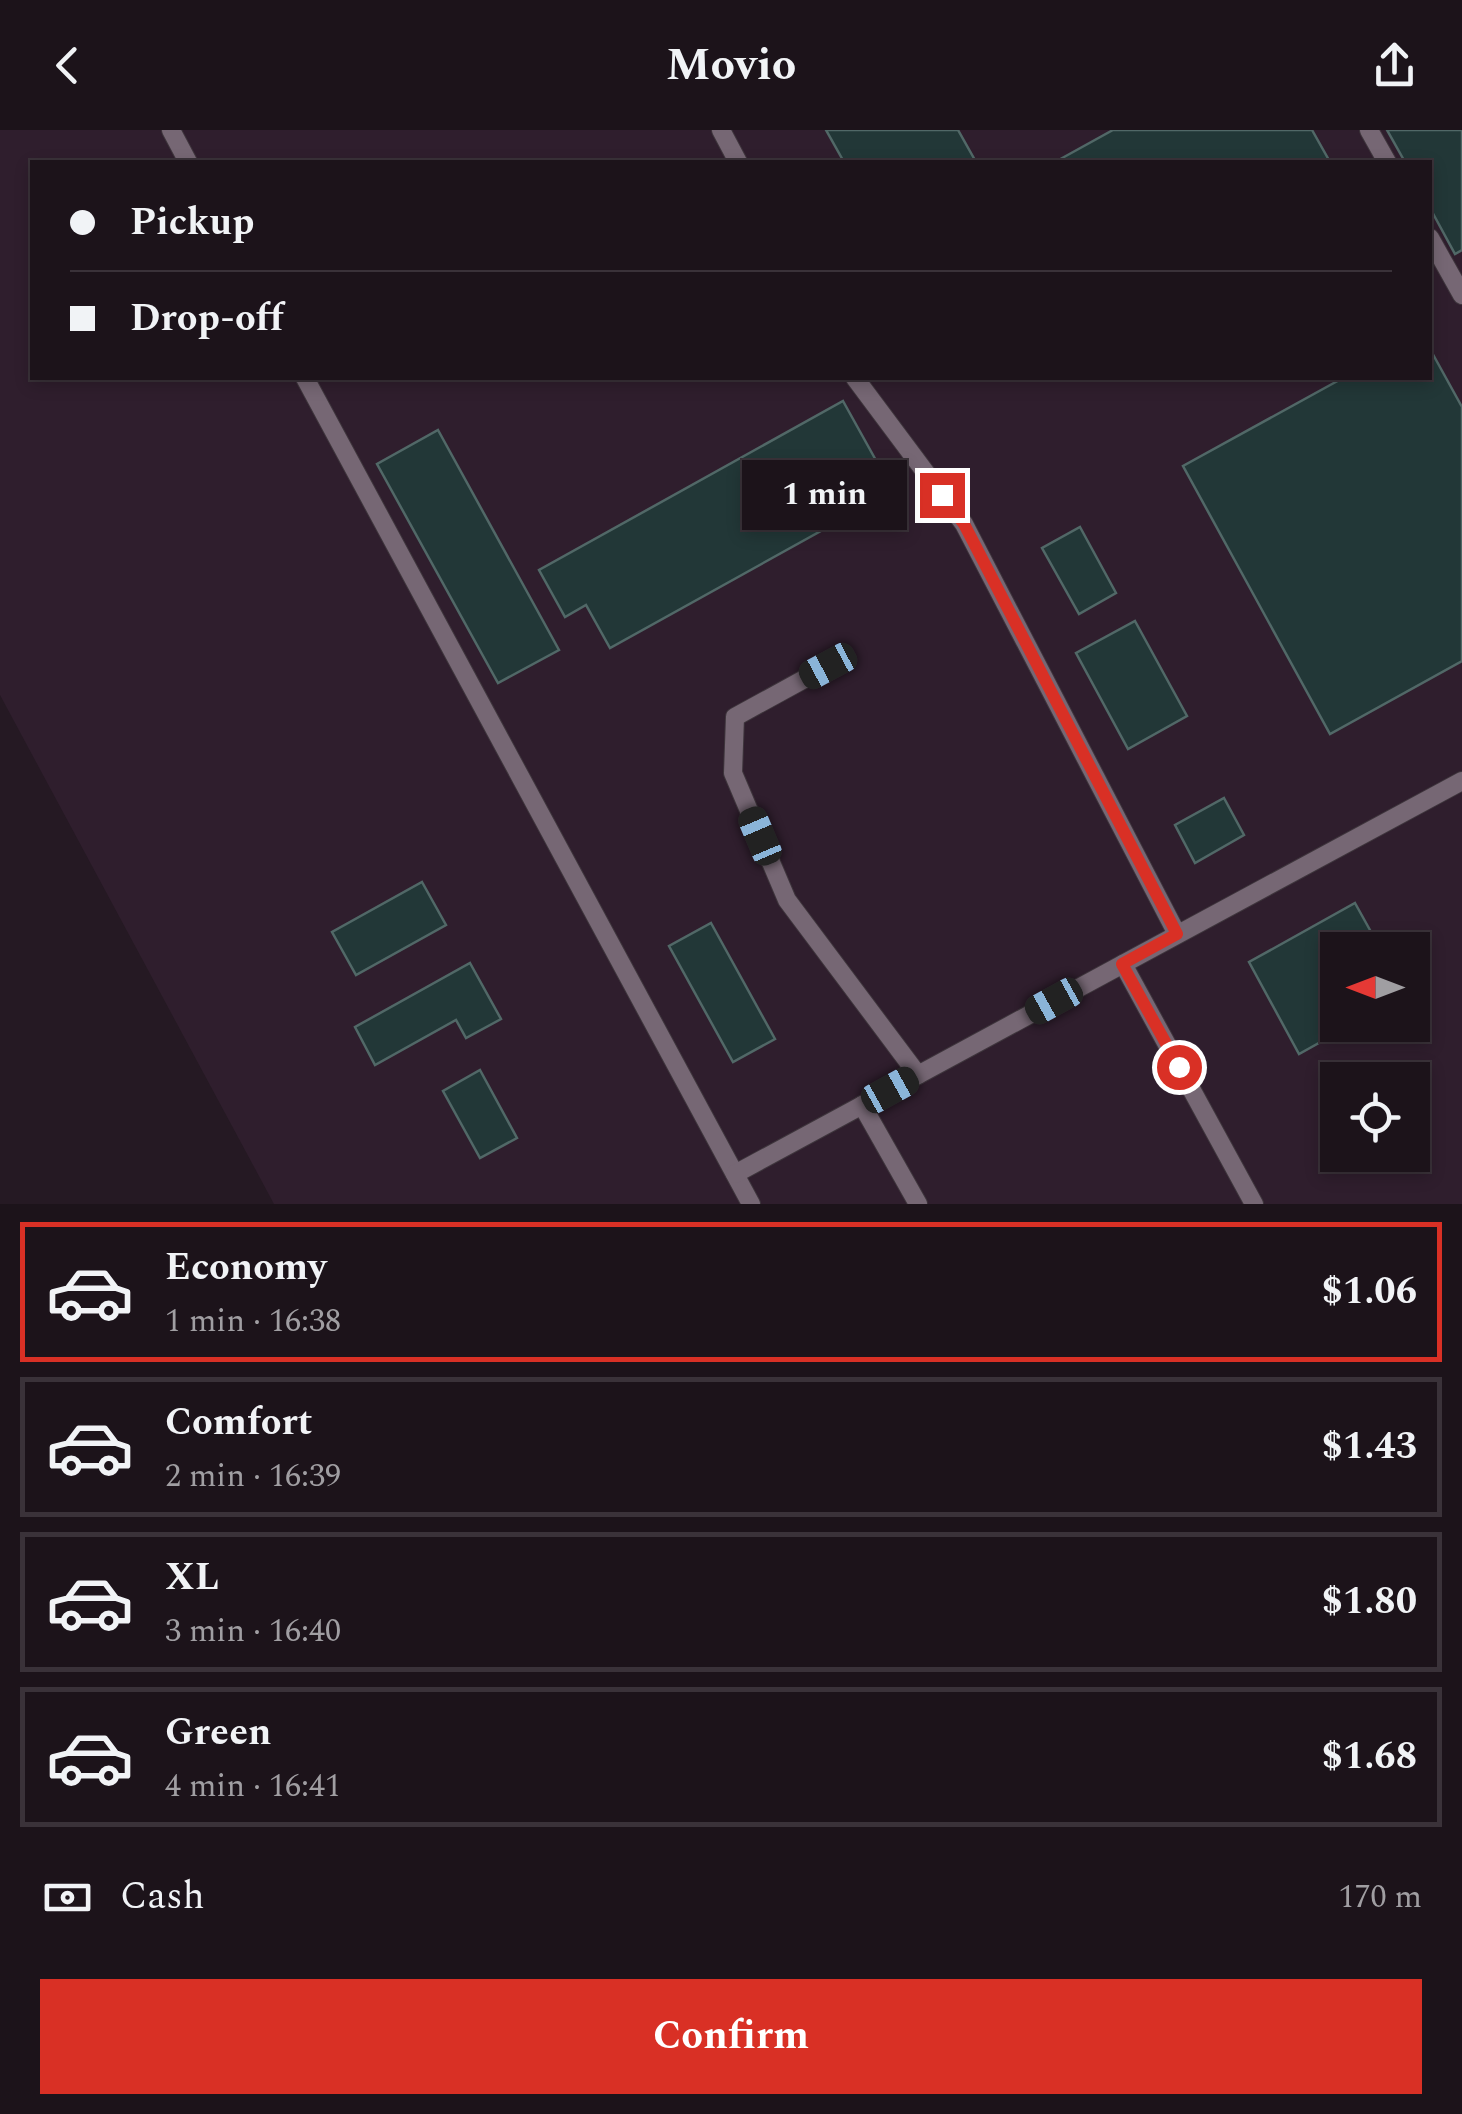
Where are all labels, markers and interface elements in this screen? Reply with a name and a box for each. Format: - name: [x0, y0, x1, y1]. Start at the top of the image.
- text: Movio: [666, 31, 796, 100]
- icon: back: [40, 38, 95, 93]
- icon: share: [1367, 38, 1422, 93]
- text: Pickup: [130, 194, 254, 252]
- text: Drop-off: [130, 290, 284, 348]
- callout: 1 min: [742, 460, 907, 530]
- text: 1 min: [782, 470, 867, 519]
- route end: [920, 473, 965, 518]
- car: [794, 639, 862, 693]
- car: [734, 803, 786, 869]
- north arrow: [1320, 932, 1430, 1042]
- map controls: [1320, 932, 1430, 1172]
- car: [1020, 973, 1088, 1029]
- route start: [1157, 1045, 1202, 1090]
- car: [856, 1062, 924, 1118]
- button: locate: [1320, 1062, 1430, 1172]
- text: Economy: [165, 1239, 326, 1297]
- icon: car: [45, 1247, 135, 1337]
- text: $1.06: [1322, 1263, 1417, 1321]
- text: 1 min · 16:38: [165, 1297, 341, 1346]
- text: Comfort: [165, 1394, 312, 1452]
- icon: car: [45, 1402, 135, 1492]
- text: $1.43: [1322, 1418, 1417, 1476]
- text: 2 min · 16:39: [165, 1452, 341, 1501]
- text: XL: [165, 1549, 219, 1607]
- icon: car: [45, 1557, 135, 1647]
- text: $1.80: [1322, 1573, 1417, 1631]
- text: 3 min · 16:40: [165, 1607, 341, 1656]
- text: Green: [165, 1704, 272, 1762]
- icon: car: [45, 1712, 135, 1802]
- text: $1.68: [1322, 1728, 1417, 1786]
- text: 4 min · 16:41: [165, 1762, 341, 1811]
- text: Cash: [120, 1868, 205, 1926]
- icon: cash: [40, 1870, 95, 1925]
- text: 170 m: [1338, 1873, 1422, 1922]
- button: Confirm: [40, 1979, 1422, 2094]

